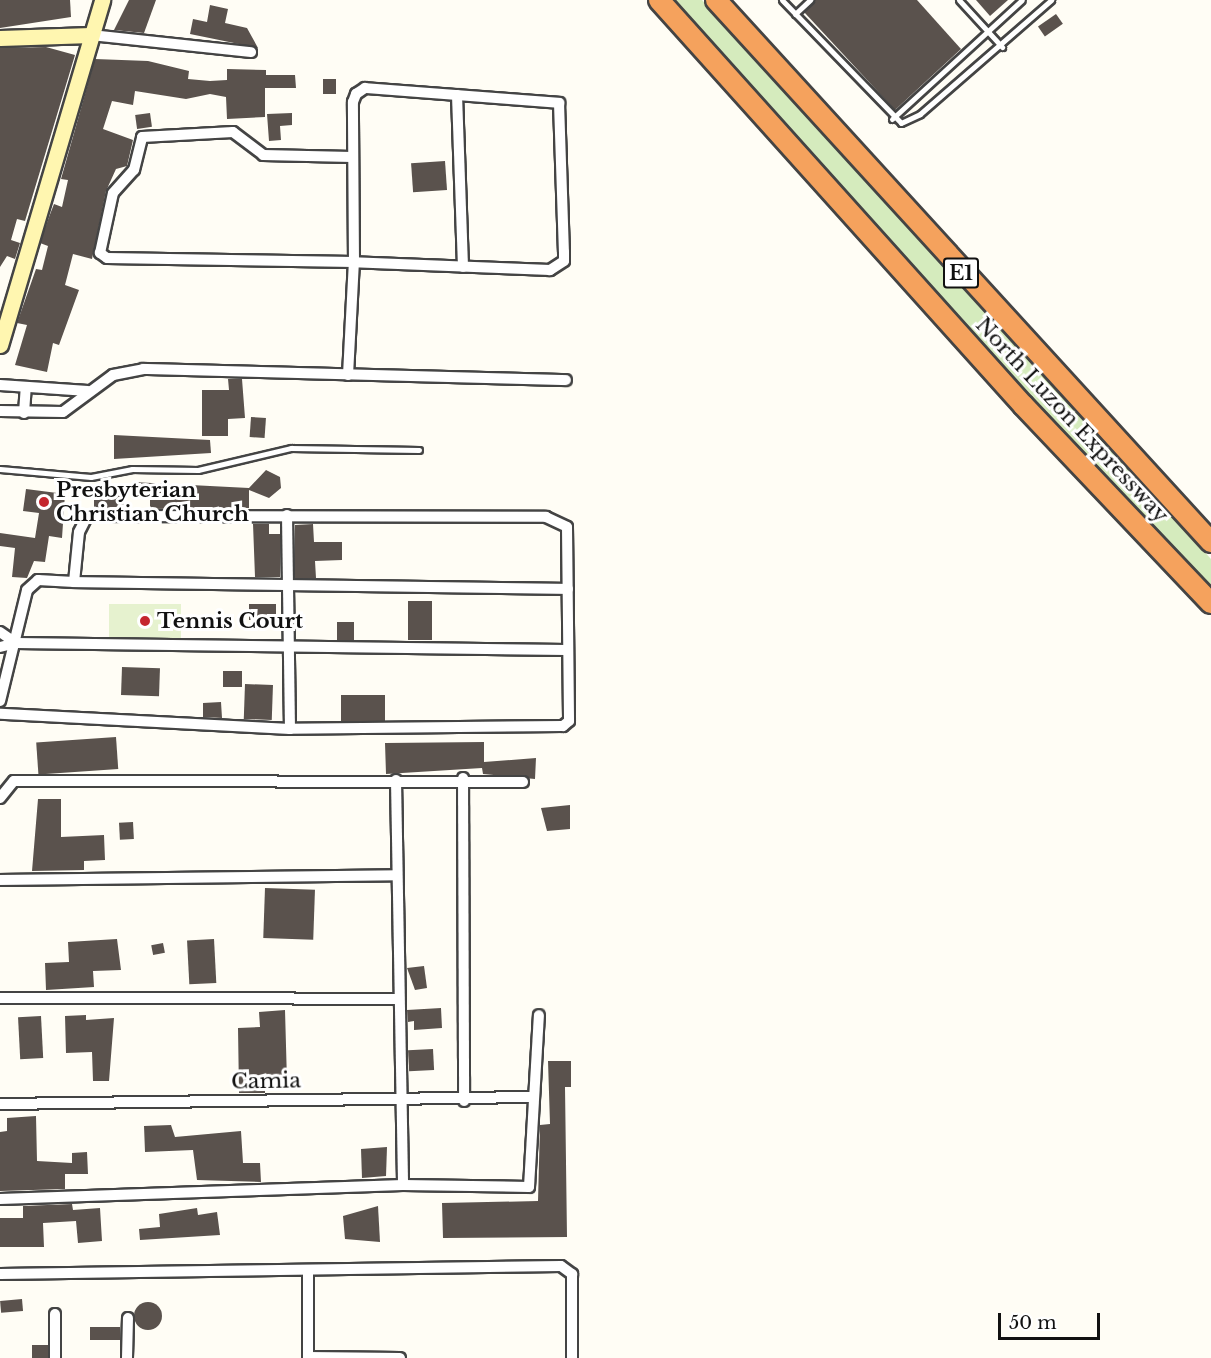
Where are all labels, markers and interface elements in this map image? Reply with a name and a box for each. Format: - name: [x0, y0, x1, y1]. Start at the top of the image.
- road number: E1: [943, 256, 979, 290]
- street label: North Luzon Expressway: [970, 312, 1174, 528]
- place label: Presbyterian Christian Church: [56, 477, 249, 527]
- marker: Presbyterian Christian Church: [37, 495, 51, 509]
- place label: Tennis Court: [157, 608, 303, 634]
- marker: Tennis Court: [138, 614, 152, 628]
- street label: Camia: [231, 1068, 301, 1094]
- scale bar: [1001, 1301, 1103, 1339]
- text: 50 m: [1009, 1312, 1057, 1334]

